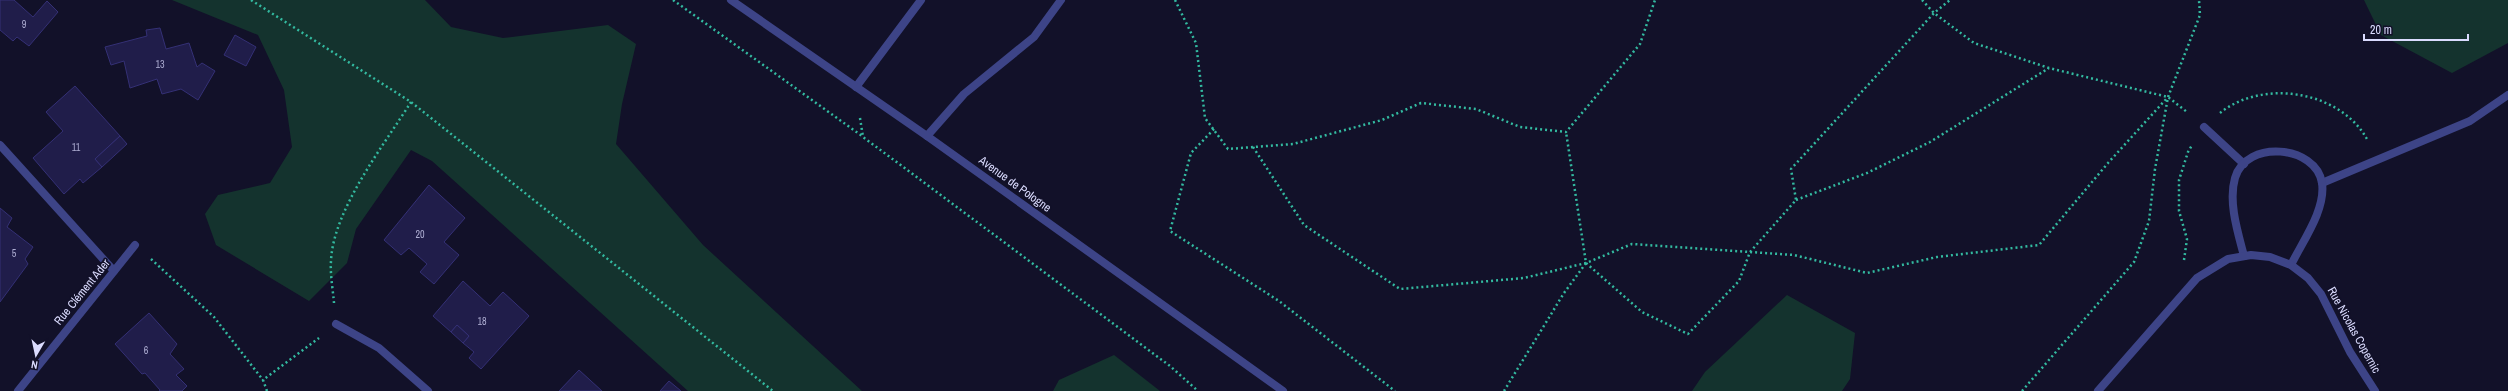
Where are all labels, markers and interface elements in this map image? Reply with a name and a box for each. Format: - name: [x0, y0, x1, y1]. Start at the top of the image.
- scale bar: [2364, 16, 2468, 42]
- house number: 9: [22, 18, 27, 31]
- text: 20 m: [2370, 22, 2392, 38]
- house number: 13: [155, 58, 165, 71]
- house number: 11: [72, 141, 81, 154]
- street label: Avenue de Pologne: [975, 152, 1054, 216]
- house number: 20: [415, 228, 425, 241]
- house number: 5: [12, 247, 17, 260]
- street label: Rue Clément Ader: [50, 255, 114, 328]
- street label: Rue Nicolas Copernic: [2324, 284, 2384, 376]
- house number: 18: [477, 315, 487, 328]
- north arrow: [16, 335, 56, 375]
- house number: 6: [144, 344, 149, 357]
- text: N: [30, 357, 39, 372]

